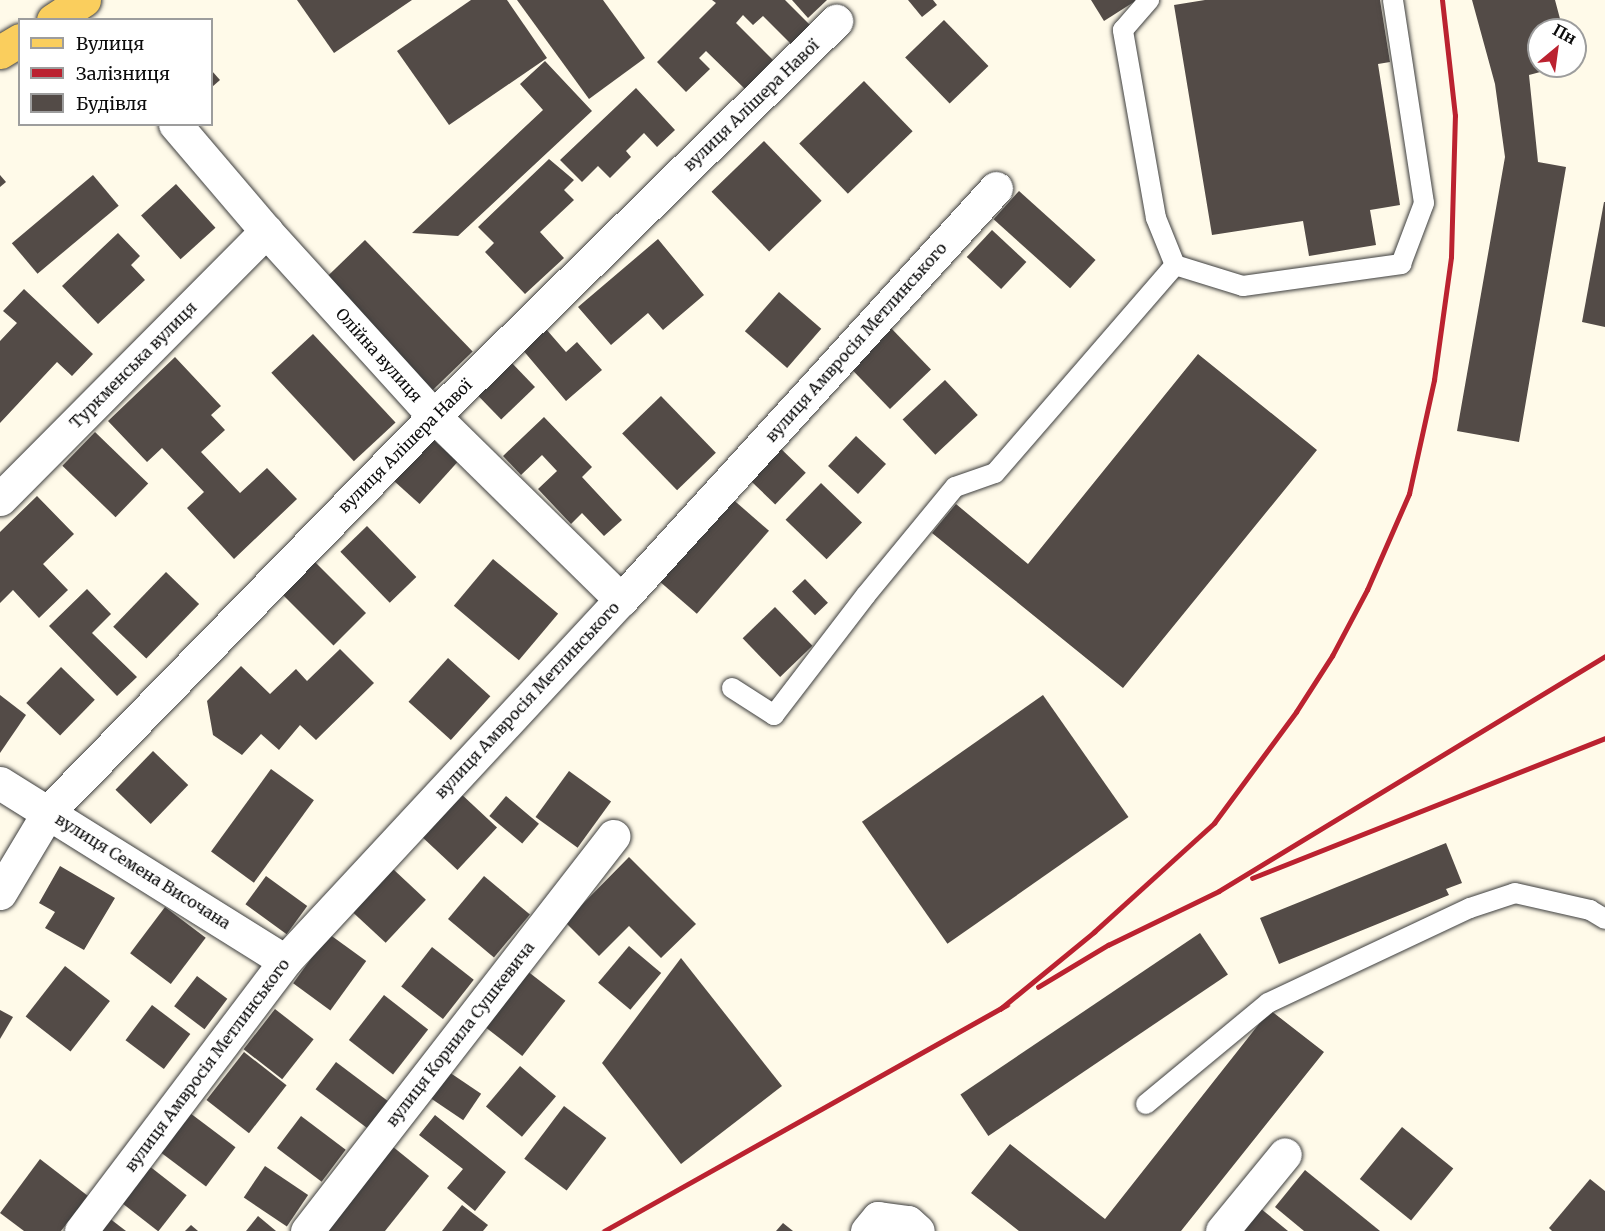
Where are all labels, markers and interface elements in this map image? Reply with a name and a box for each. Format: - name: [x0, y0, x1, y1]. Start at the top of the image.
- legend: [18, 18, 213, 126]
- north arrow: [1527, 18, 1587, 78]
- text: Пн: [1549, 19, 1580, 49]
- text: Вулиця: [76, 32, 144, 55]
- street label: вулиця Алішера Навої: [679, 35, 823, 175]
- text: Залізниця: [76, 62, 170, 85]
- text: Будівля: [76, 92, 147, 115]
- street label: вулиця Амвросія Метлинського: [761, 238, 951, 446]
- street label: Туркменська вулиця: [66, 298, 200, 432]
- street label: Олійна вулиця: [332, 304, 426, 406]
- street label: вулиця Алішера Навої: [334, 375, 476, 517]
- street label: вулиця Амвросія Метлинського: [431, 598, 623, 802]
- street label: вулиця Семена Височана: [52, 809, 234, 933]
- street label: вулиця Корнила Сушкевича: [382, 938, 538, 1130]
- street label: вулиця Амвросія Метлинського: [121, 955, 293, 1175]

